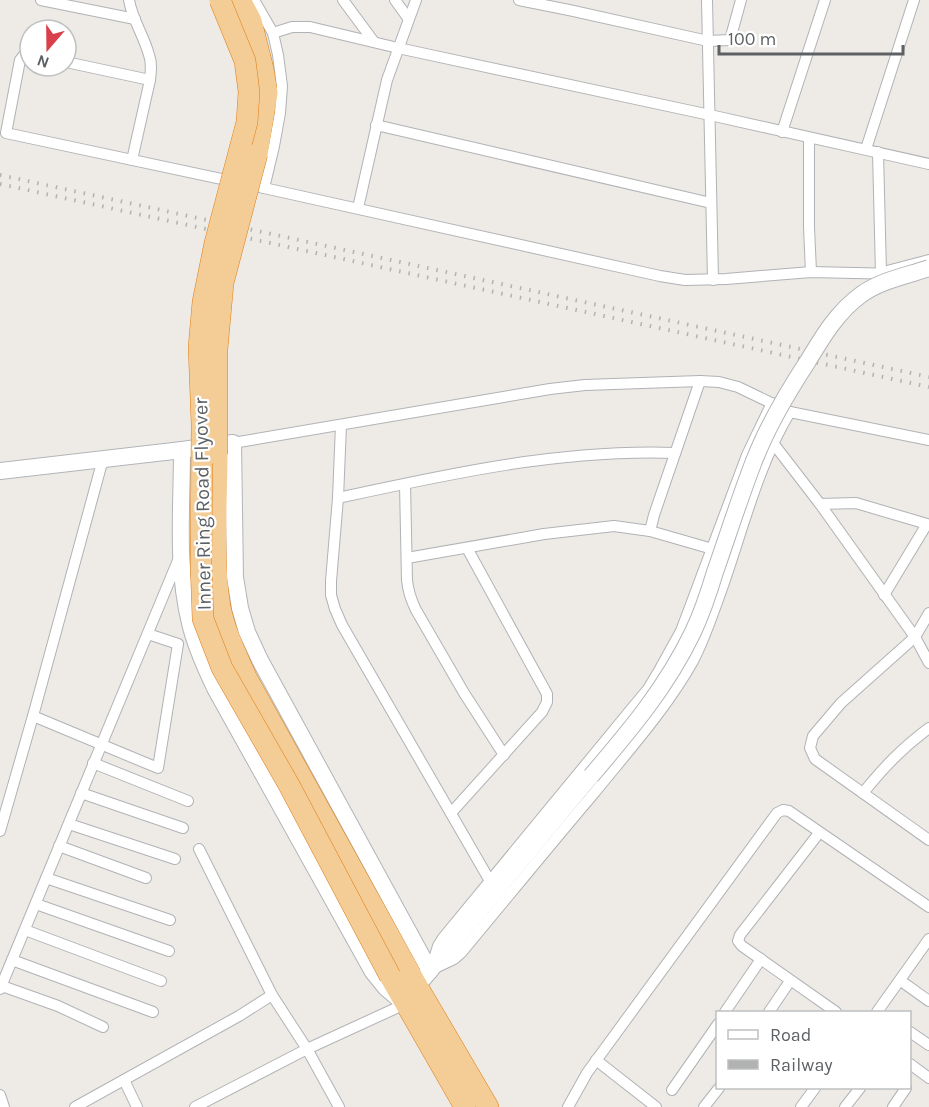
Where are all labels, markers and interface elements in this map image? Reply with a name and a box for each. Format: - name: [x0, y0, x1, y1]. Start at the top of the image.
- north arrow: [18, 18, 78, 78]
- scale bar: [719, 18, 904, 56]
- text: 100 m: [728, 28, 776, 50]
- text: N: [34, 51, 52, 73]
- street label: Inner Ring Road Flyover: [189, 397, 216, 611]
- legend: [716, 1011, 911, 1089]
- text: Road: [770, 1024, 811, 1046]
- text: Railway: [770, 1054, 833, 1076]

